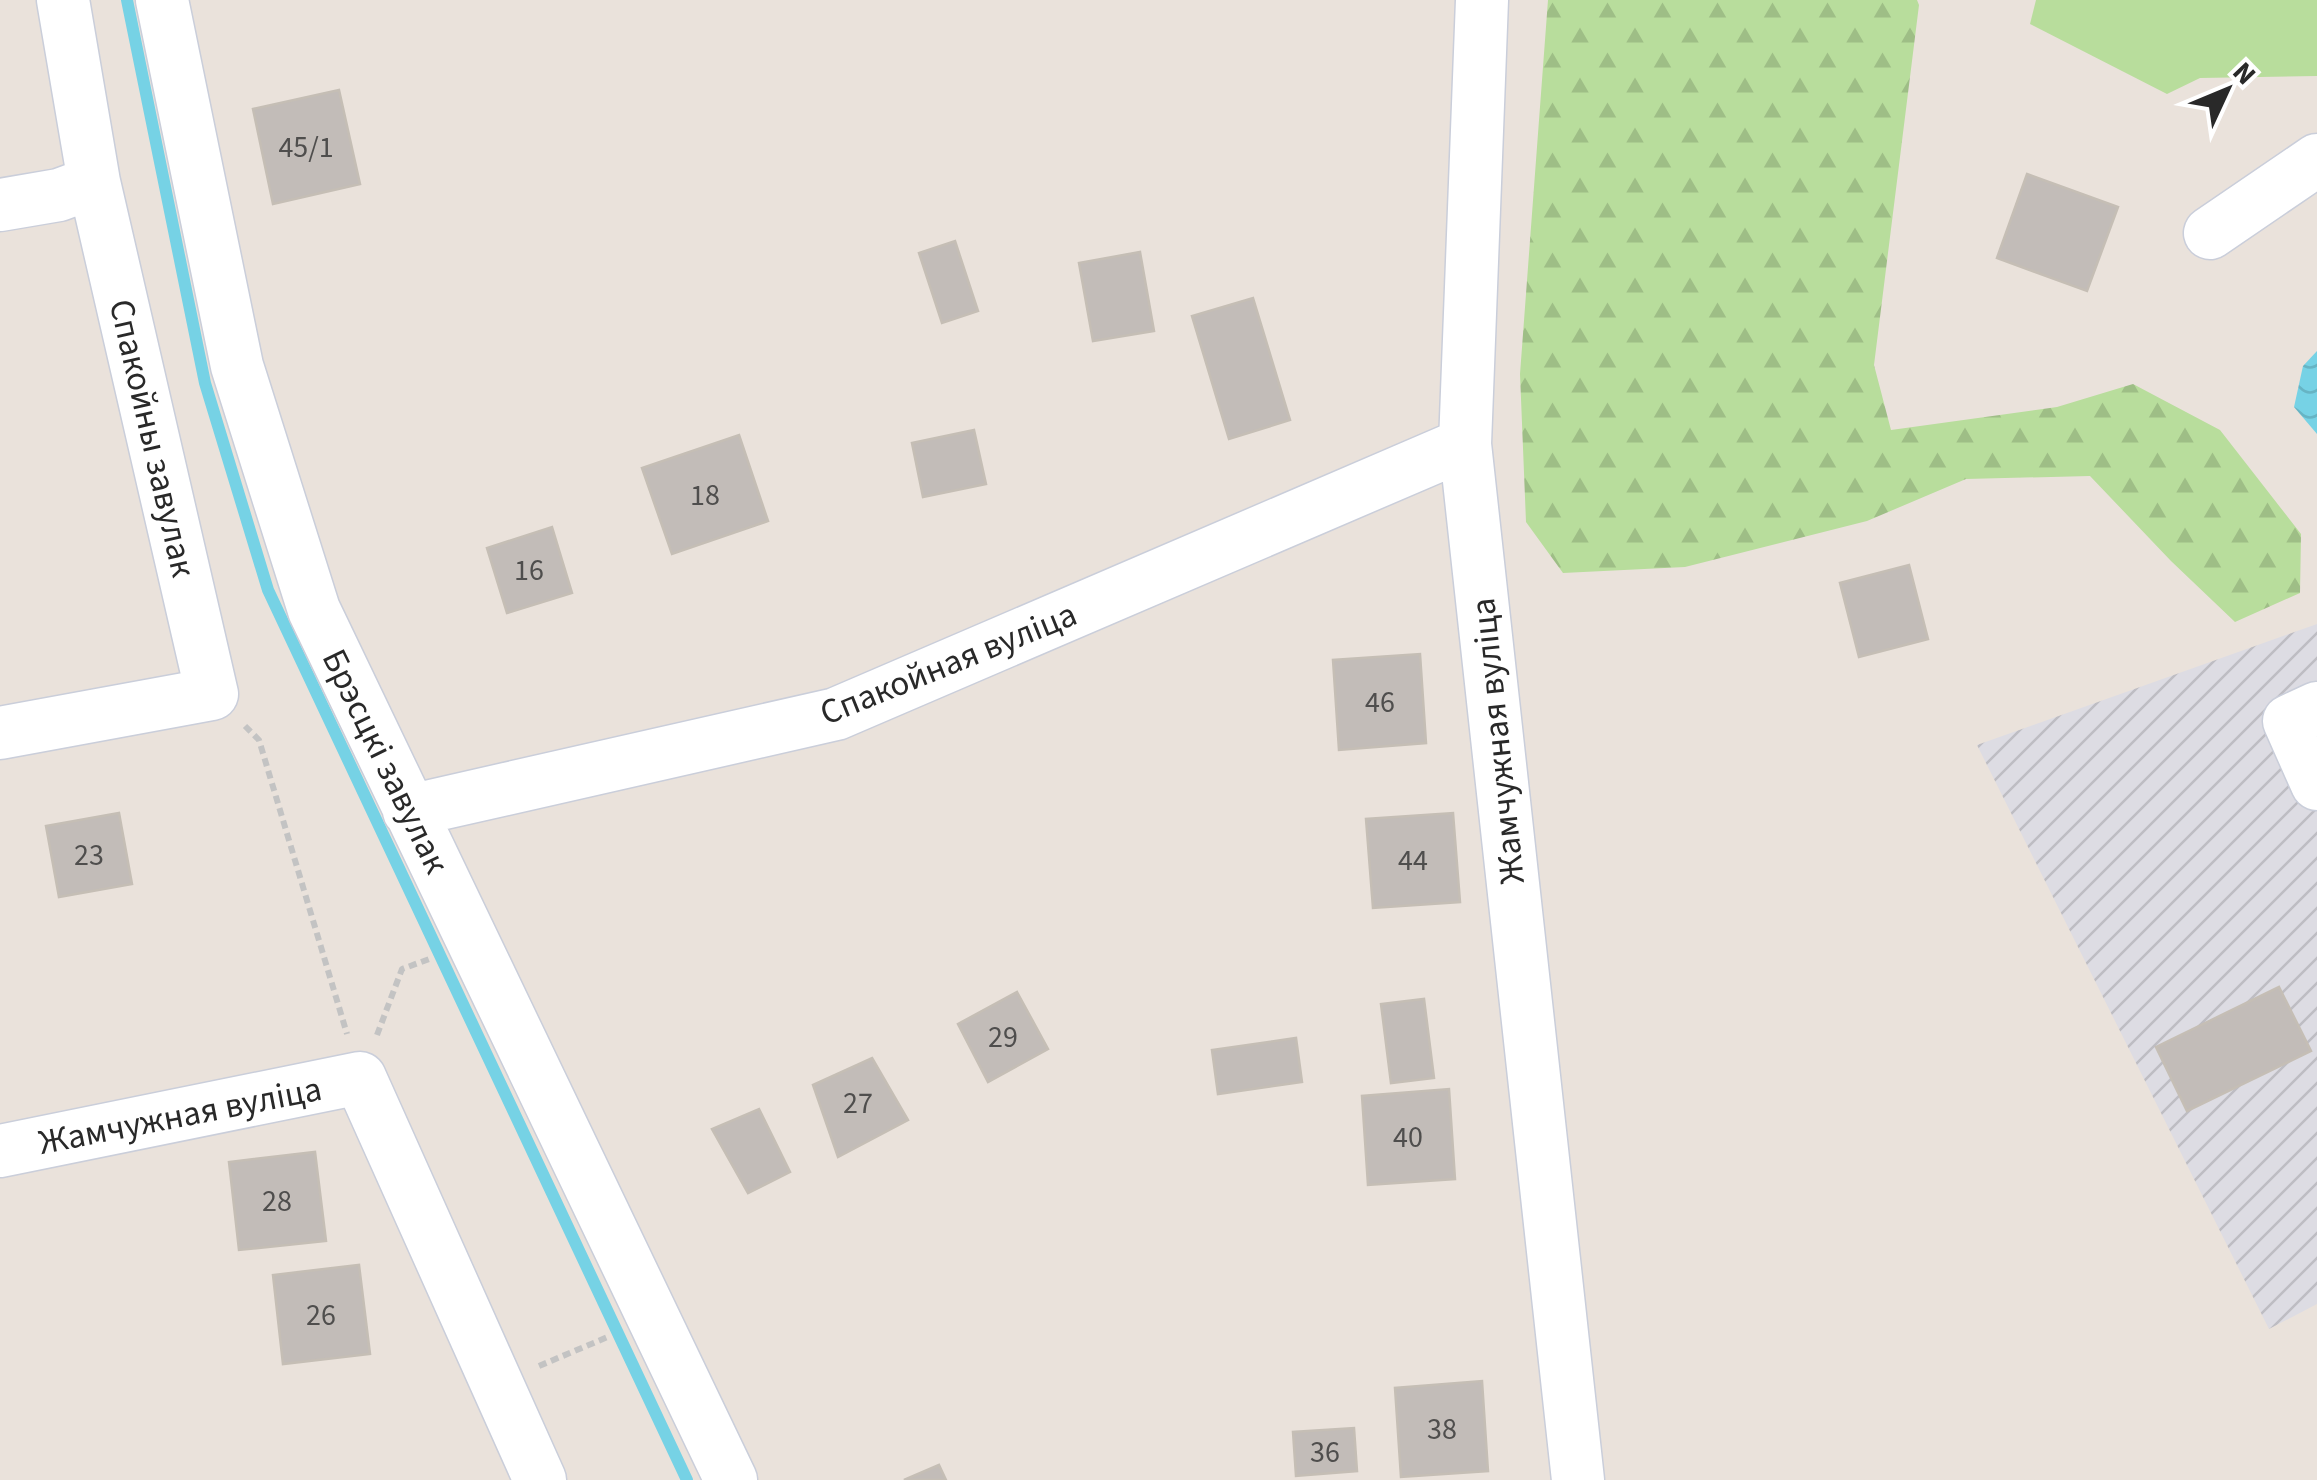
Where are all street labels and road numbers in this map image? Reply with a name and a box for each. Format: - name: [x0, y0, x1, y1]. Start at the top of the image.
- street label: Спакойны завулак: [96, 294, 208, 583]
- street label: Спакойная вуліца: [812, 590, 1084, 738]
- street label: Жамчужная вуліца: [1458, 595, 1538, 886]
- street label: Брэсцкі завулак: [309, 641, 461, 883]
- street label: Жамчужная вуліца: [34, 1064, 326, 1168]

